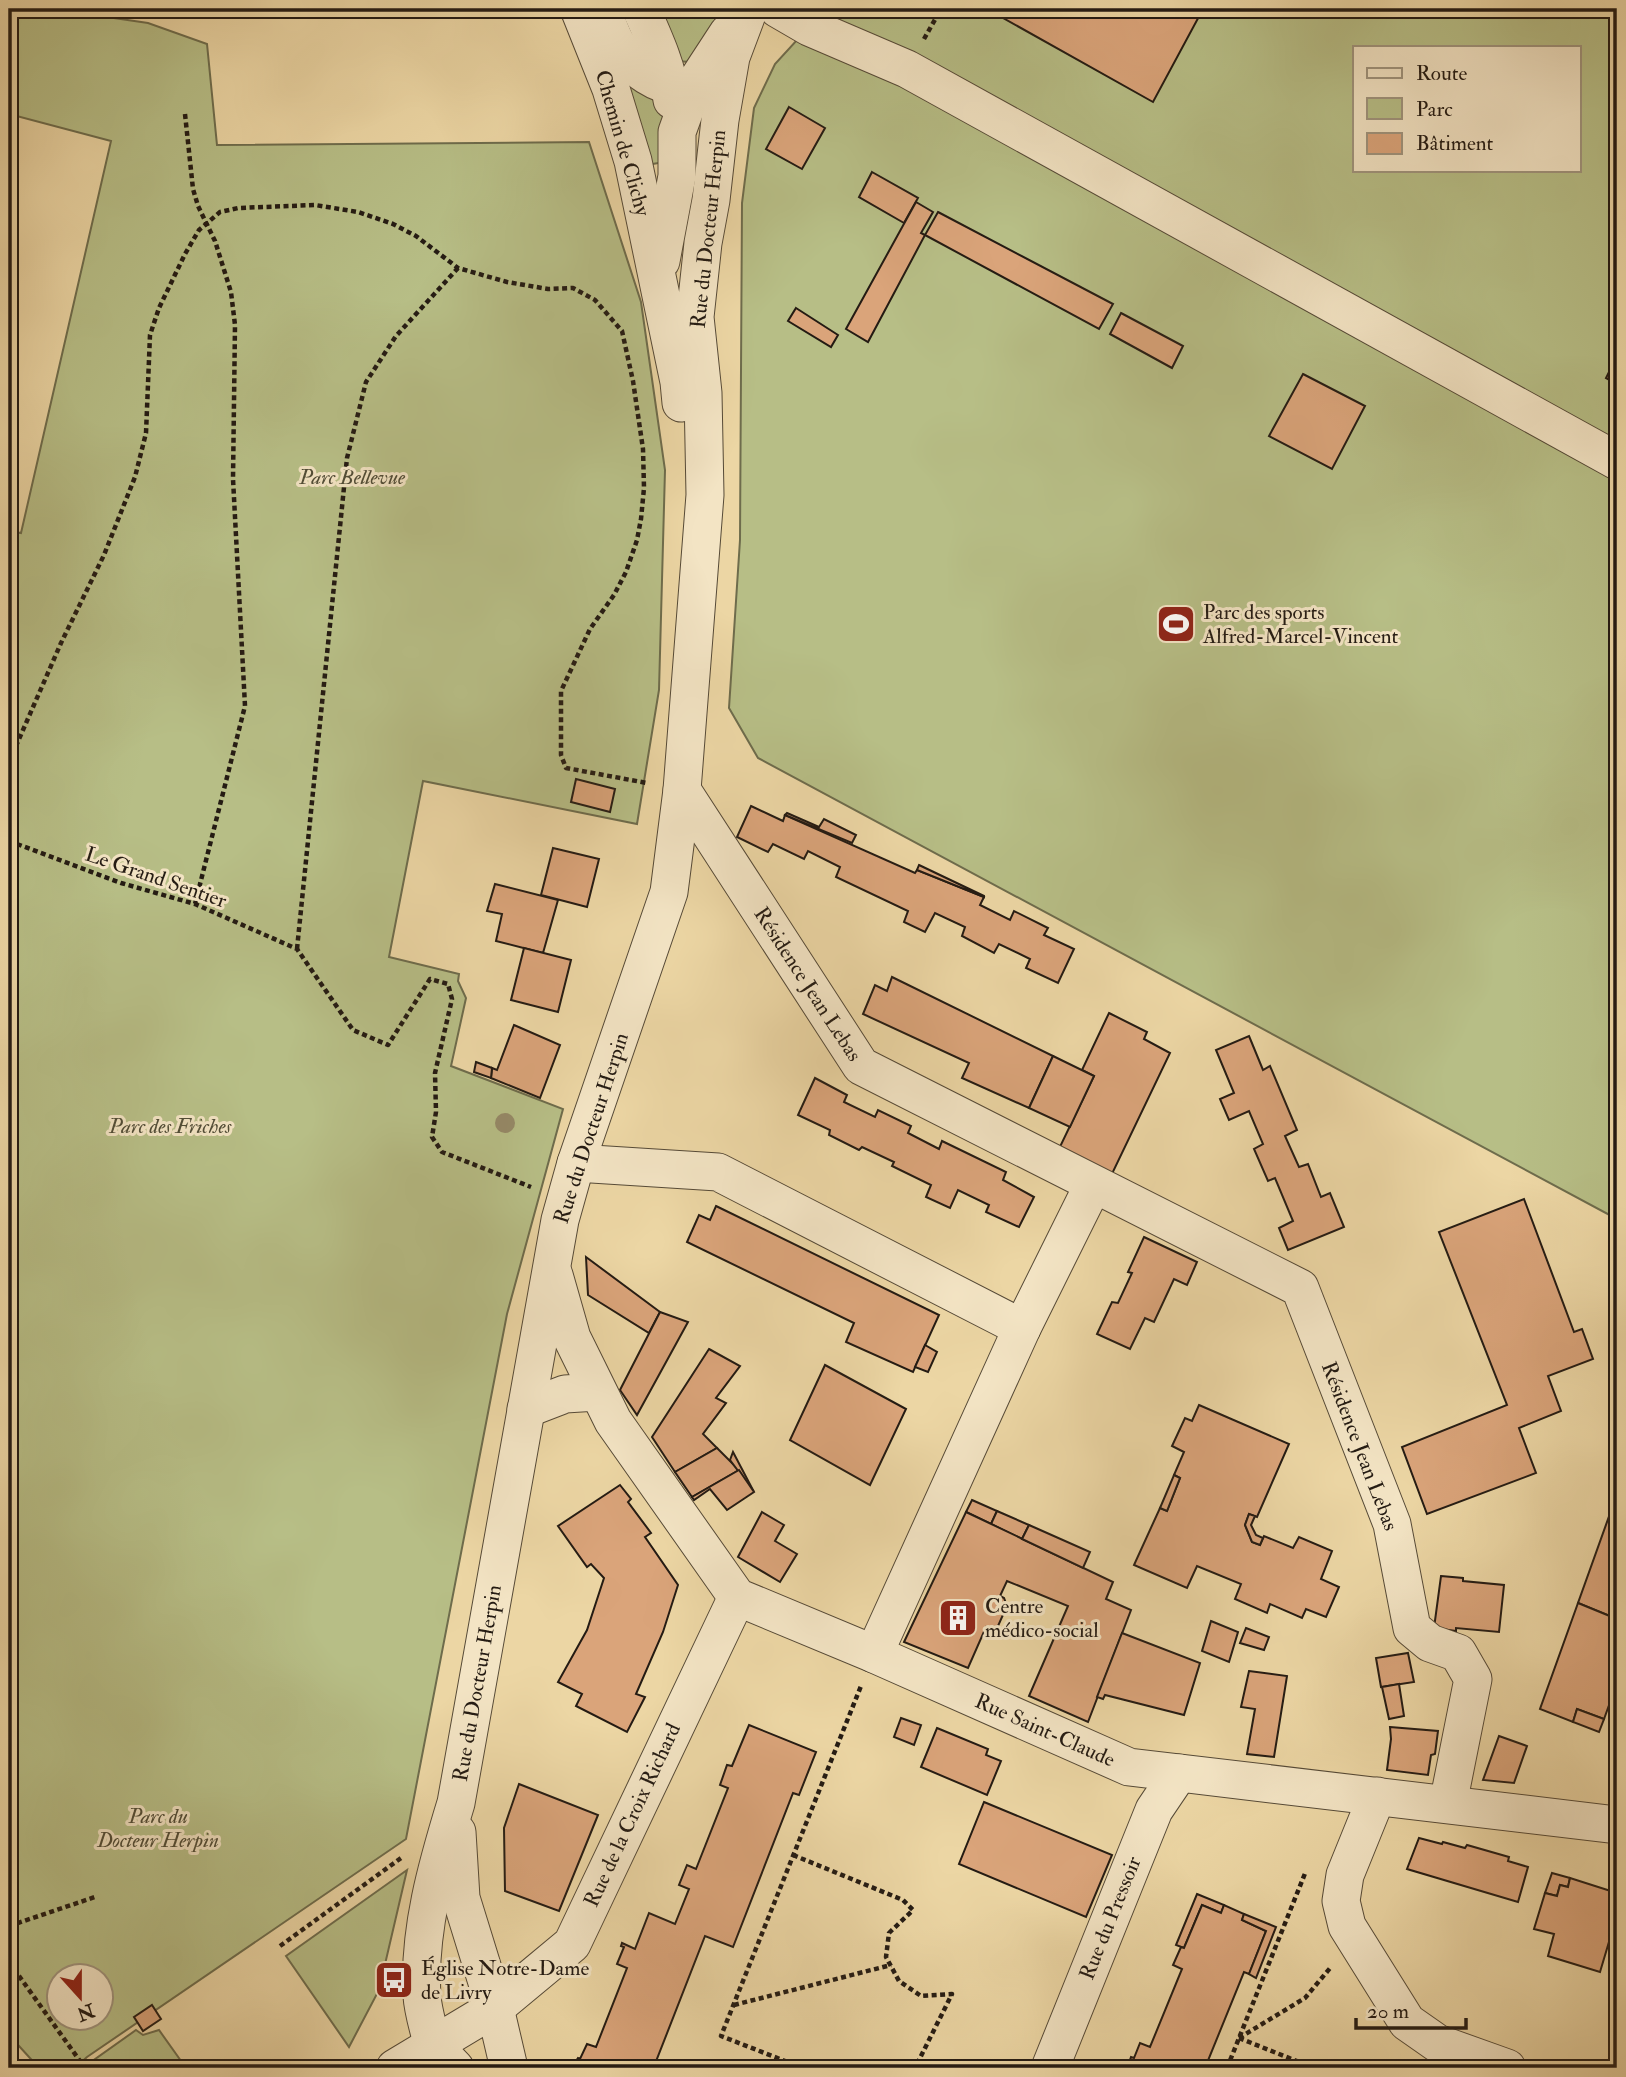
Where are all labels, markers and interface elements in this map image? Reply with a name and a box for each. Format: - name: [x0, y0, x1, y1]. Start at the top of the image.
- legend: [1353, 46, 1580, 172]
- text: Route: [1416, 60, 1468, 87]
- street label: Chemin de Clichy: [589, 67, 656, 220]
- text: Parc: [1416, 96, 1453, 123]
- street label: Rue du Docteur Herpin: [685, 128, 732, 330]
- text: Bâtiment: [1416, 130, 1493, 157]
- park label: Parc Bellevue: [298, 464, 406, 491]
- place label: Parc des sports Alfred-Marcel-Vincent: [1202, 599, 1398, 650]
- sports icon: Parc des sports Alfred-Marcel-Vincent: [1155, 603, 1197, 645]
- street label: Le Grand Sentier: [81, 841, 230, 914]
- street label: Résidence Jean Lebas: [748, 902, 868, 1067]
- street label: Rue du Docteur Herpin: [548, 1029, 635, 1227]
- park label: Parc des Friches: [108, 1113, 232, 1140]
- street label: Résidence Jean Lebas: [1315, 1358, 1404, 1534]
- street label: Rue du Docteur Herpin: [447, 1582, 508, 1784]
- place label: Centre médico-social: [985, 1593, 1099, 1644]
- building icon: Centre médico-social: [937, 1597, 979, 1639]
- street label: Rue Saint-Claude: [971, 1688, 1119, 1773]
- street label: Rue de la Croix Richard: [578, 1718, 687, 1911]
- park label: Parc du Docteur Herpin: [96, 1803, 219, 1854]
- street label: Rue du Pressoir: [1073, 1852, 1148, 1984]
- place label: Église Notre-Dame de Livry: [421, 1955, 589, 2006]
- bus stop icon: Église Notre-Dame de Livry: [373, 1959, 415, 2001]
- north arrow: [46, 1962, 116, 2032]
- scale bar: [1356, 1986, 1467, 2030]
- text: N: [73, 1997, 99, 2027]
- text: 20 m: [1367, 1998, 1409, 2025]

